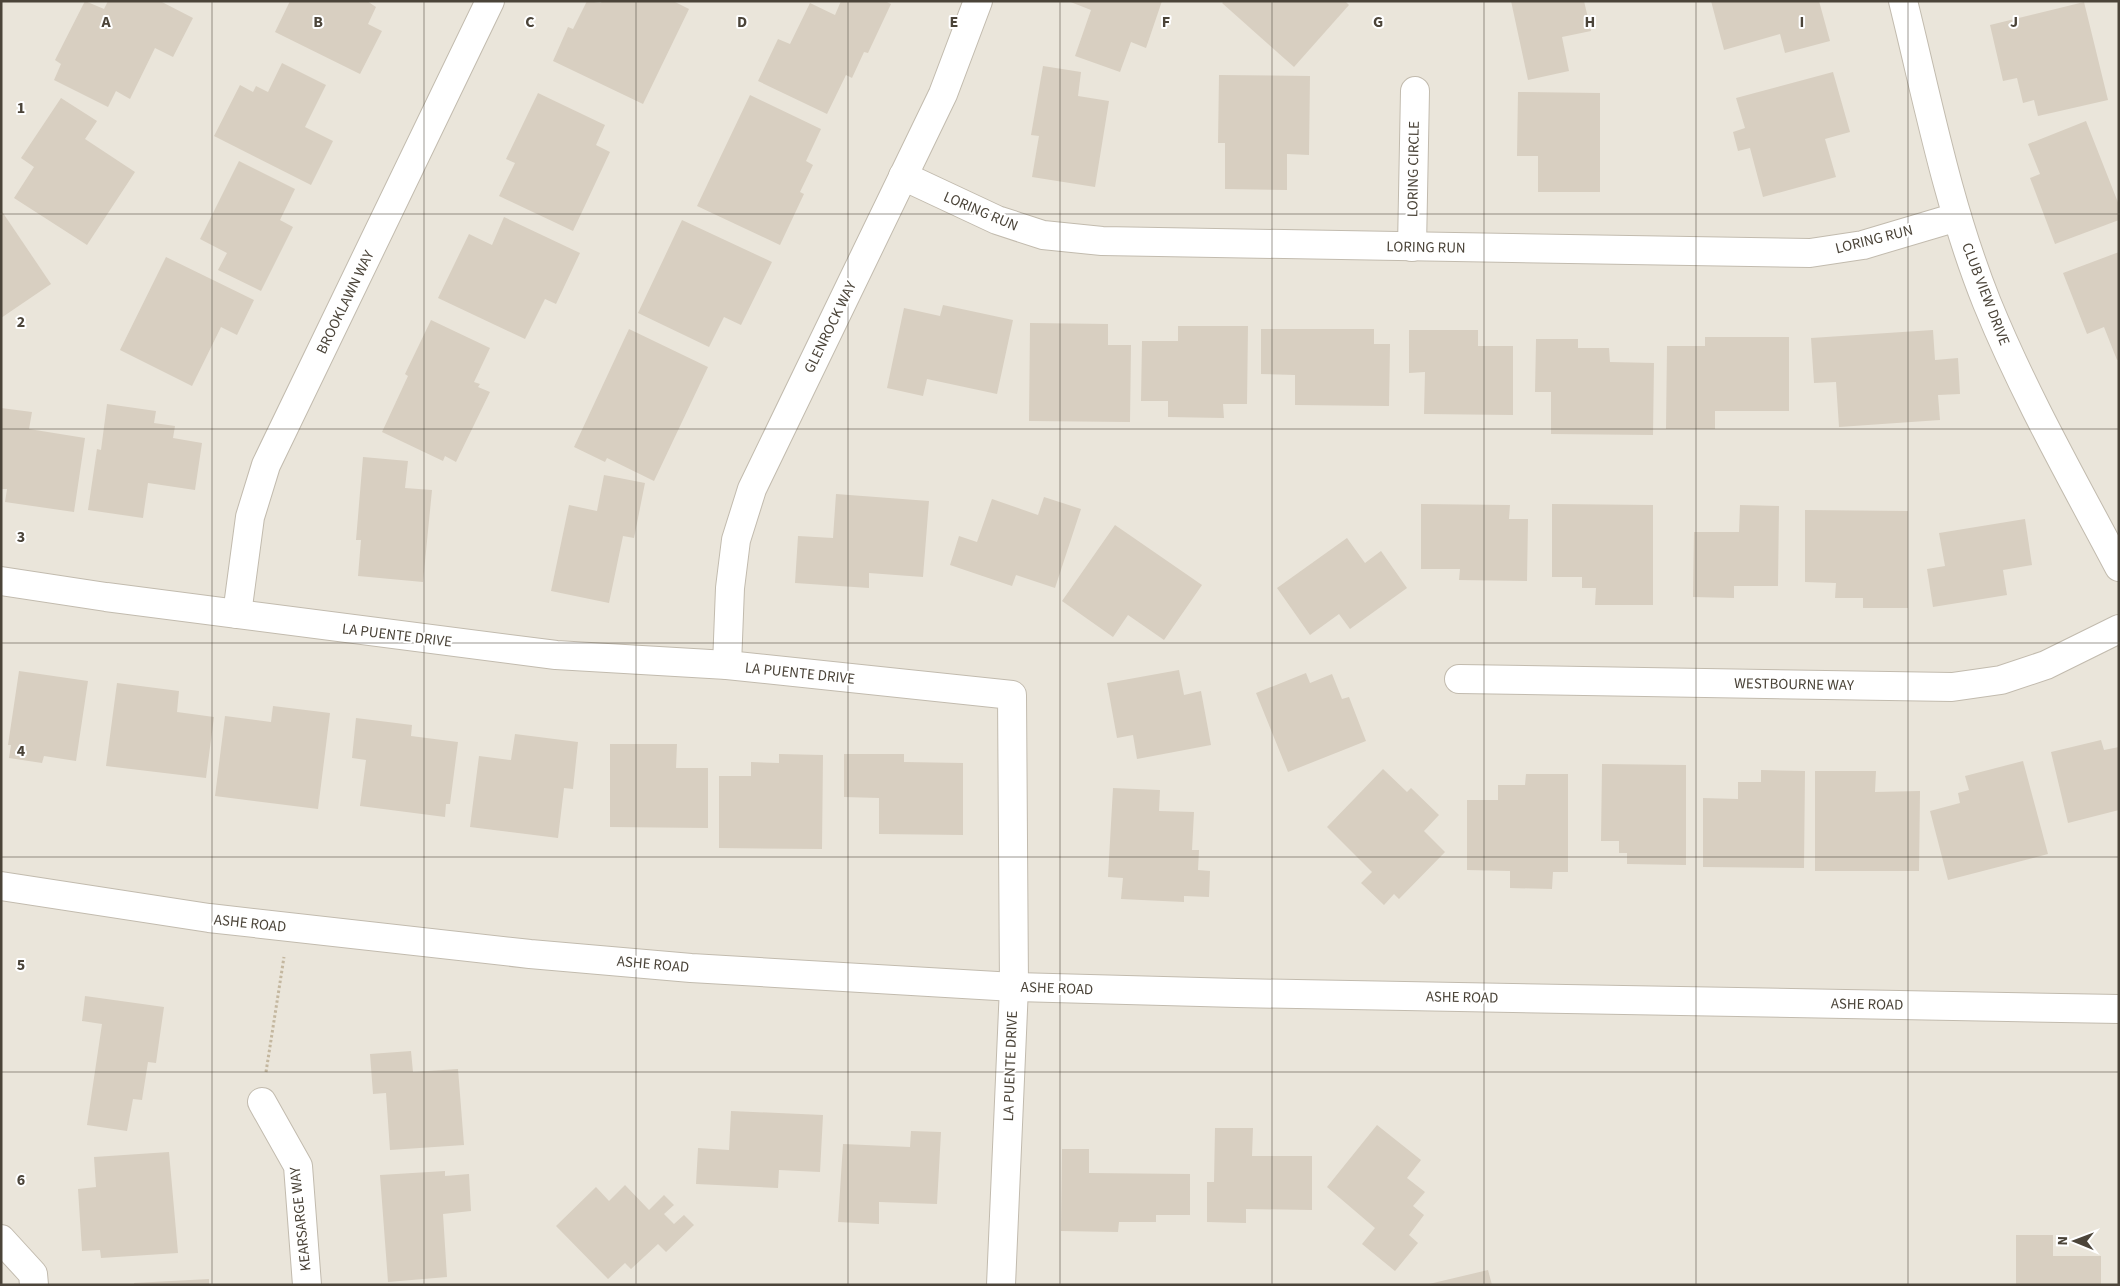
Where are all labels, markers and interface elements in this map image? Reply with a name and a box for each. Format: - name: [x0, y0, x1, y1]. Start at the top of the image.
- text: A: [100, 11, 111, 33]
- text: B: [313, 11, 323, 33]
- text: C: [525, 11, 535, 33]
- text: D: [737, 11, 747, 33]
- text: E: [950, 11, 958, 33]
- text: F: [1162, 11, 1170, 33]
- text: G: [1373, 11, 1383, 33]
- text: H: [1585, 11, 1595, 33]
- text: I: [1800, 11, 1804, 33]
- text: J: [2010, 11, 2018, 33]
- text: 1: [17, 97, 25, 119]
- street label: LORING CIRCLE: [1402, 121, 1425, 217]
- street label: LORING RUN: [940, 186, 1021, 237]
- street label: LORING RUN: [1833, 220, 1915, 259]
- street label: LORING RUN: [1386, 236, 1466, 259]
- street label: CLUB VIEW DRIVE: [1956, 240, 2015, 349]
- street label: BROOKLAWN WAY: [311, 246, 380, 358]
- street label: GLENROCK WAY: [799, 277, 862, 377]
- text: 2: [17, 311, 25, 333]
- text: 3: [17, 526, 25, 548]
- street label: LA PUENTE DRIVE: [341, 618, 453, 653]
- street label: LA PUENTE DRIVE: [744, 657, 856, 690]
- street label: WESTBOURNE WAY: [1734, 673, 1855, 696]
- text: 4: [17, 740, 26, 762]
- street label: ASHE ROAD: [213, 909, 287, 938]
- street label: ASHE ROAD: [616, 951, 690, 978]
- text: 5: [17, 954, 25, 976]
- street label: ASHE ROAD: [1020, 977, 1094, 1000]
- street label: ASHE ROAD: [1426, 986, 1498, 1009]
- street label: ASHE ROAD: [1831, 993, 1903, 1016]
- street label: LA PUENTE DRIVE: [998, 1010, 1023, 1122]
- street label: KEARSARGE WAY: [284, 1165, 316, 1272]
- text: 6: [17, 1169, 25, 1191]
- north arrow: [2050, 1216, 2100, 1266]
- text: N: [2053, 1236, 2073, 1246]

